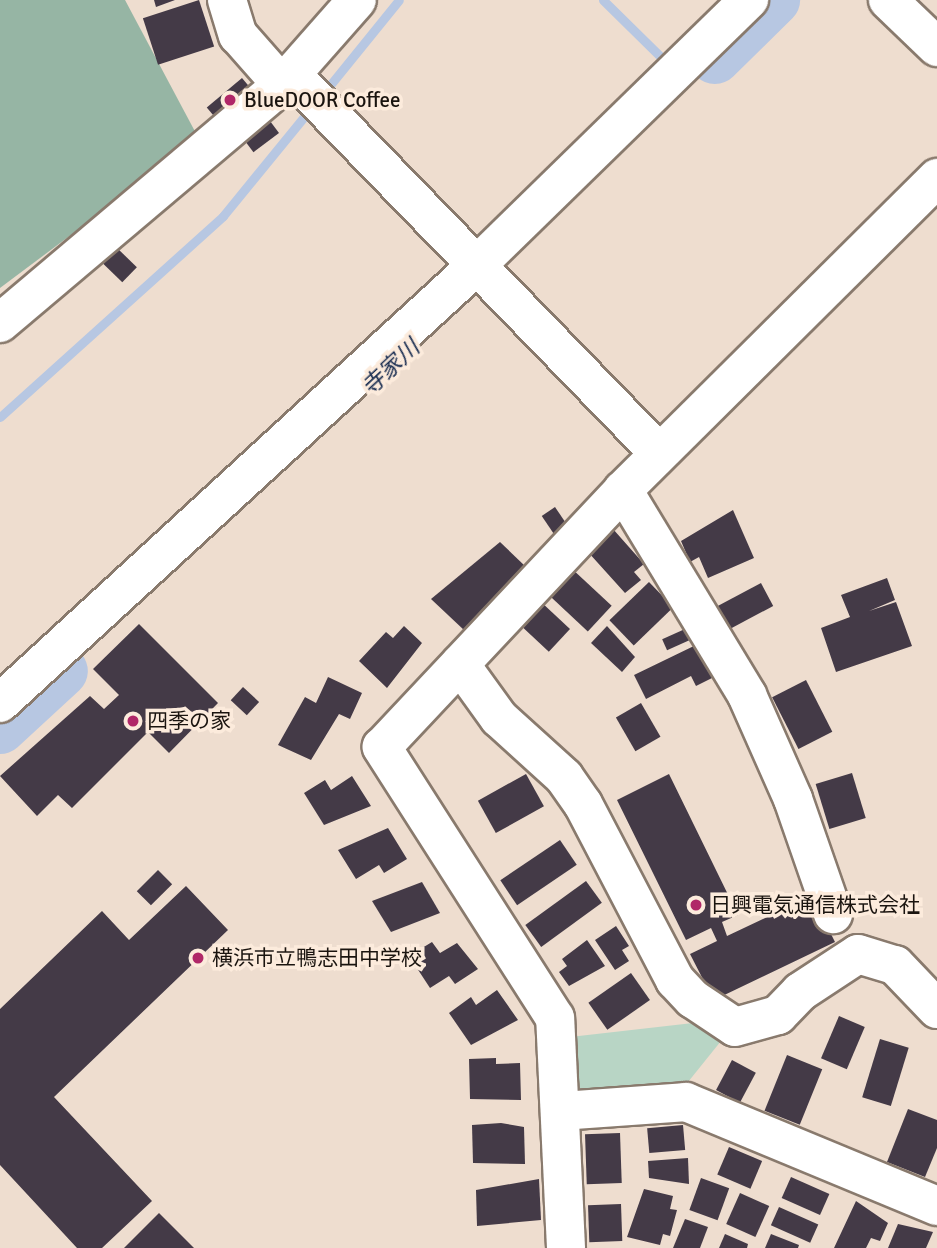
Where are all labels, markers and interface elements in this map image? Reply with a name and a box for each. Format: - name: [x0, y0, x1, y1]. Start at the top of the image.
- place label: BlueDOOR Coffee: [244, 87, 401, 113]
- marker: BlueDOOR Coffee: [222, 92, 238, 108]
- water label: 寺家川: [356, 334, 426, 402]
- place label: 四季の家: [147, 708, 231, 734]
- marker: 四季の家: [125, 713, 141, 729]
- place label: 日興電気通信株式会社: [710, 892, 920, 918]
- marker: 日興電気通信株式会社: [688, 897, 704, 913]
- place label: 横浜市立鴨志田中学校: [212, 945, 422, 971]
- marker: 横浜市立鴨志田中学校: [190, 950, 206, 966]

